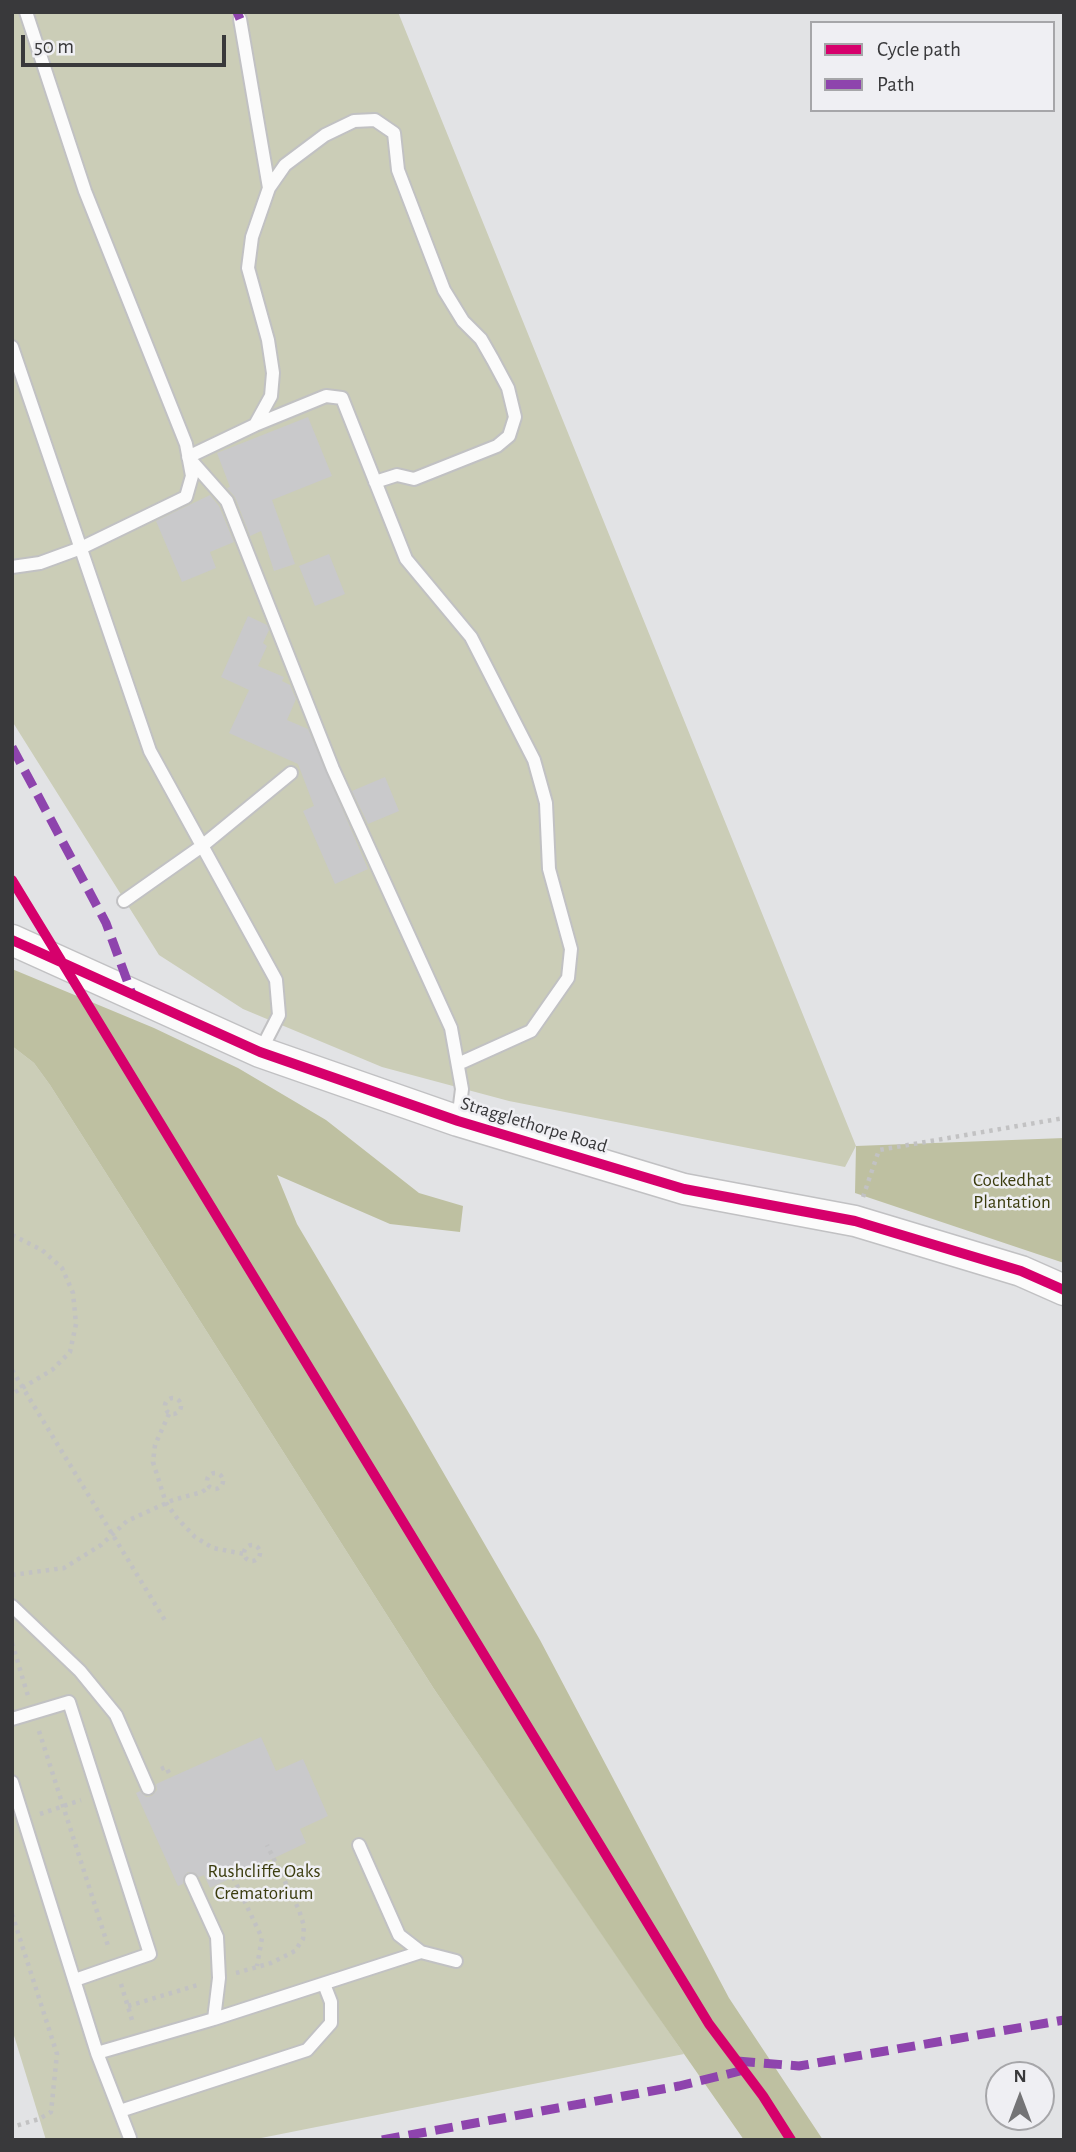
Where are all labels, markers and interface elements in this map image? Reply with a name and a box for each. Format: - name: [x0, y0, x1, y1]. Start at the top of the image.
- scale bar: [24, 21, 229, 65]
- legend: [810, 21, 1055, 112]
- text: 50 m: [34, 36, 74, 57]
- text: Cycle path: [877, 39, 961, 60]
- text: Path: [877, 74, 915, 95]
- street label: Stragglethorpe Road: [458, 1092, 610, 1158]
- park label: Cockedhat Plantation: [973, 1169, 1051, 1213]
- park label: Rushcliffe Oaks Crematorium: [208, 1860, 320, 1904]
- north arrow: [985, 2061, 1055, 2131]
- text: N: [1013, 2067, 1027, 2086]

